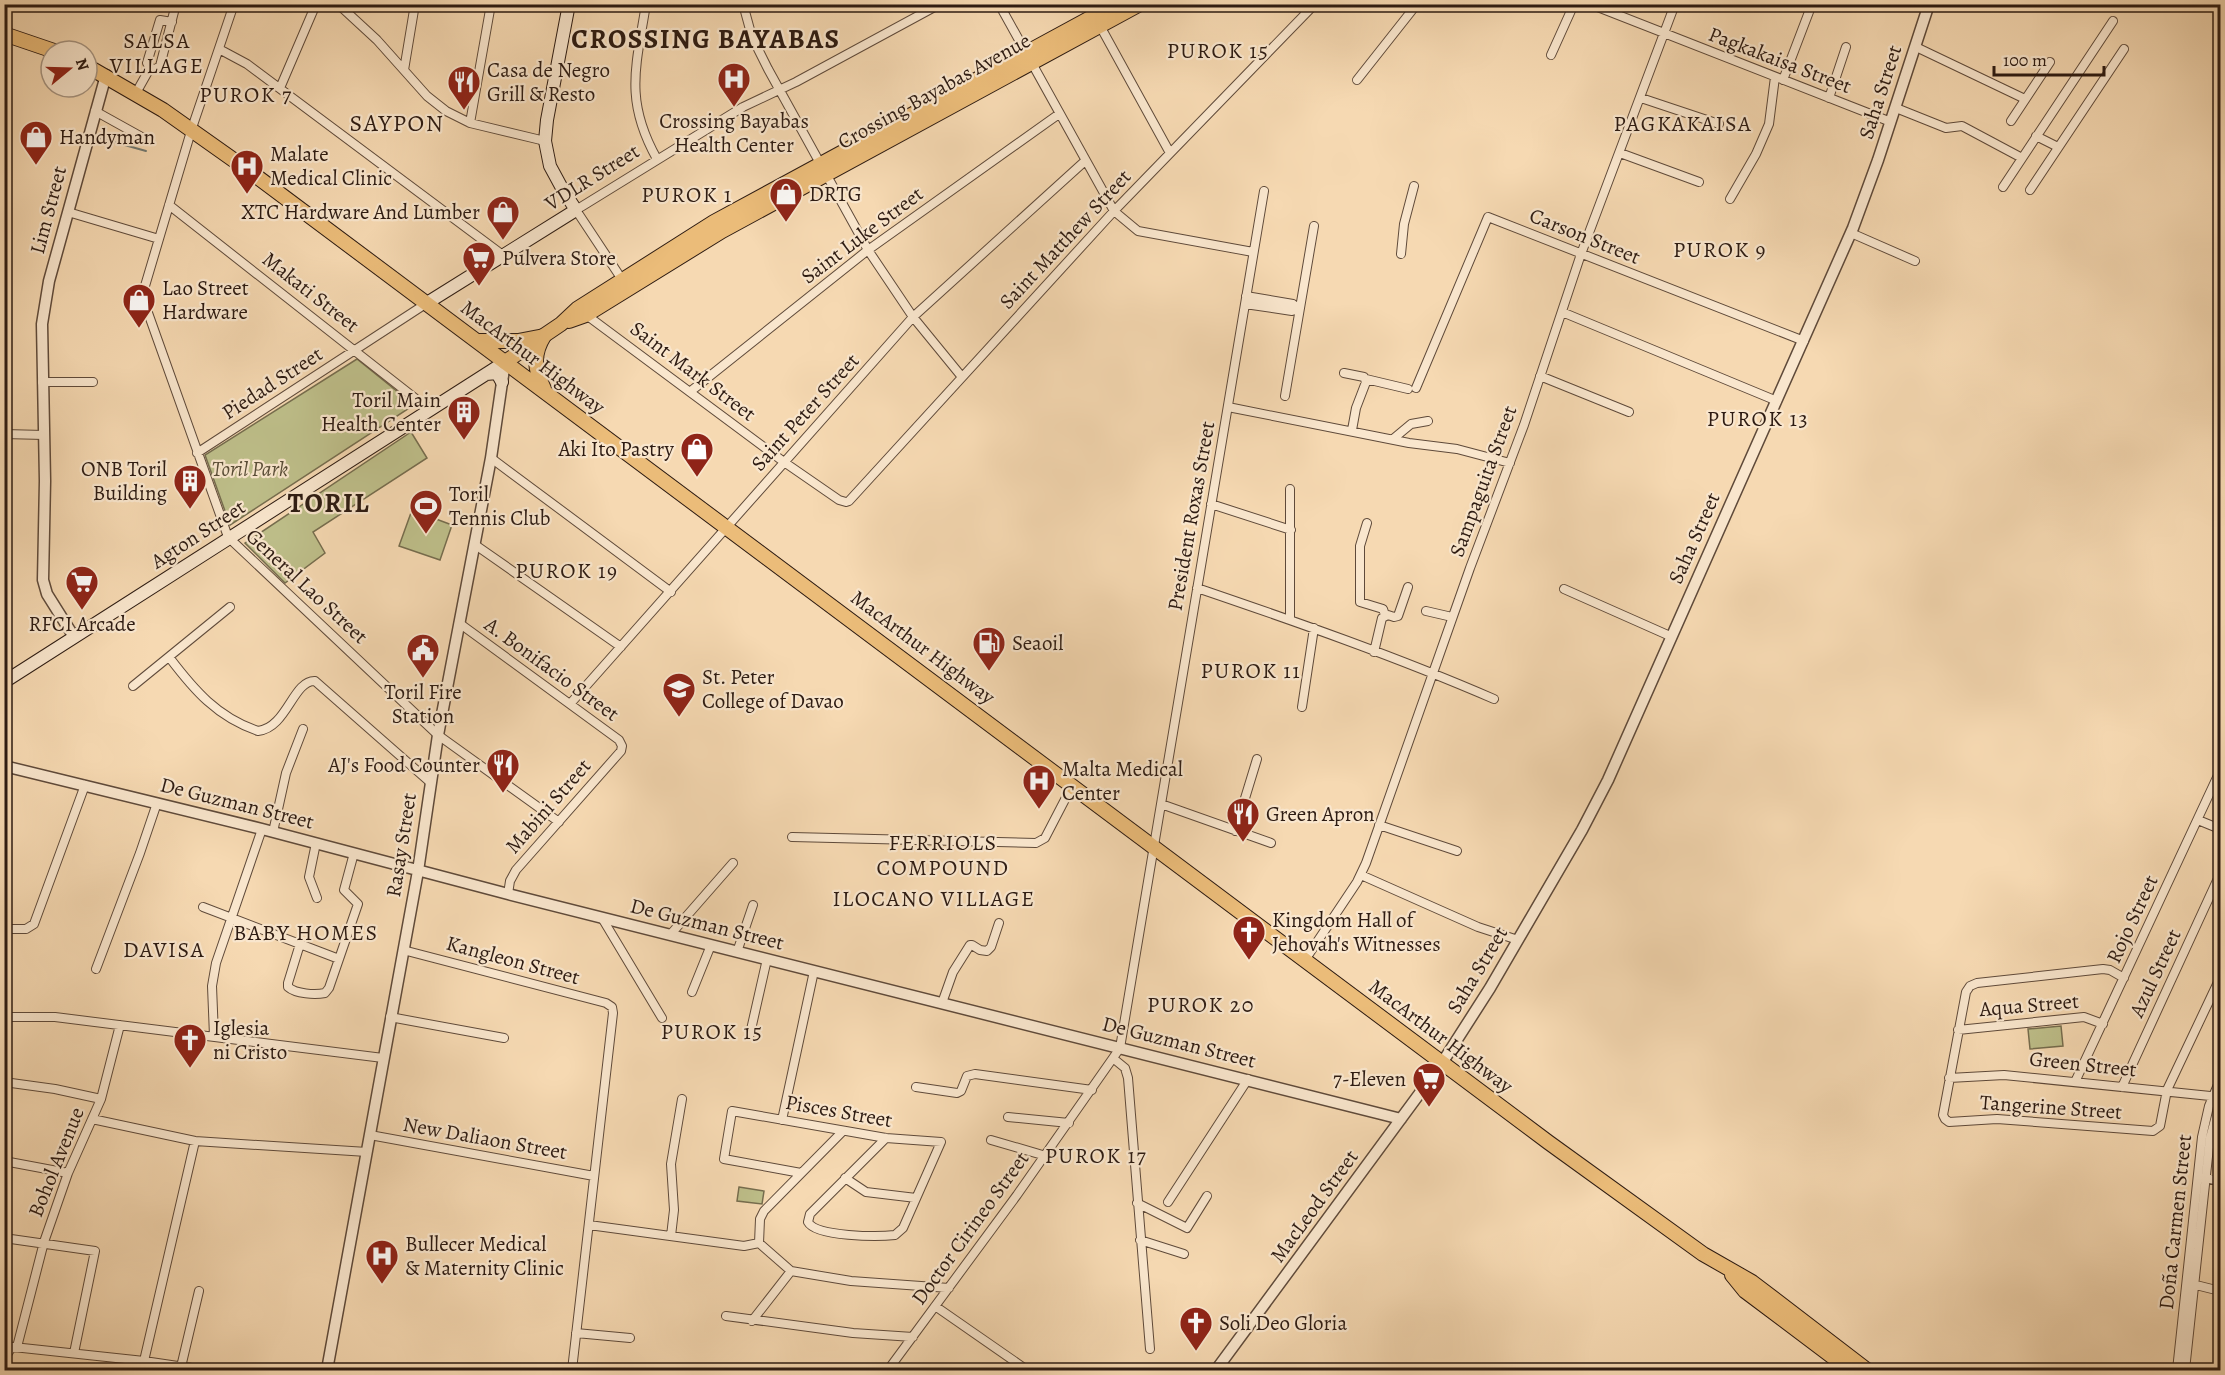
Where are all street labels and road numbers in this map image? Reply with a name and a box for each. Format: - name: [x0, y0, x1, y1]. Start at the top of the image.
- street label: Pagkakaisa Street: [1704, 20, 1856, 100]
- street label: Crossing Bayabas Avenue: [833, 26, 1035, 156]
- street label: Saha Street: [1852, 41, 1908, 143]
- street label: VDLR Street: [539, 137, 645, 218]
- street label: Lim Street: [23, 163, 73, 257]
- street label: Saint Matthew Street: [993, 163, 1137, 315]
- street label: Saint Luke Street: [795, 180, 929, 290]
- street label: Carson Street: [1525, 201, 1645, 271]
- street label: Makati Street: [257, 245, 365, 339]
- street label: MacArthur Highway: [455, 293, 611, 421]
- street label: Saint Mark Street: [624, 314, 762, 428]
- street label: Piedad Street: [216, 340, 328, 426]
- street label: Saint Peter Street: [745, 347, 865, 477]
- street label: Sampaguita Street: [1443, 401, 1523, 561]
- street label: President Roxas Street: [1161, 419, 1221, 613]
- street label: Saha Street: [1661, 488, 1727, 588]
- street label: Agton Street: [144, 493, 251, 576]
- street label: General Lao Street: [240, 522, 374, 650]
- street label: MacArthur Highway: [845, 583, 1001, 711]
- street label: A. Bonifacio Street: [478, 610, 625, 727]
- street label: Mabini Street: [499, 753, 597, 859]
- street label: De Guzman Street: [157, 770, 317, 836]
- street label: Rasay Street: [379, 791, 423, 899]
- street label: Rojo Street: [2099, 870, 2165, 968]
- street label: De Guzman Street: [627, 891, 787, 957]
- street label: Saha Street: [1440, 921, 1514, 1019]
- street label: Azul Street: [2122, 924, 2188, 1023]
- street label: Kangleon Street: [443, 929, 583, 991]
- street label: MacArthur Highway: [1363, 972, 1519, 1100]
- street label: Aqua Street: [1977, 987, 2080, 1023]
- street label: De Guzman Street: [1099, 1009, 1259, 1075]
- street label: Green Street: [2028, 1044, 2138, 1084]
- street label: Pisces Street: [783, 1088, 895, 1134]
- street label: Tangerine Street: [1979, 1088, 2123, 1126]
- street label: Bohol Avenue: [21, 1103, 91, 1221]
- street label: New Daliaon Street: [401, 1110, 569, 1166]
- street label: Doña Carmen Street: [2152, 1133, 2198, 1311]
- street label: MacLeod Street: [1264, 1144, 1365, 1268]
- street label: Doctor Cirineo Street: [905, 1145, 1035, 1310]

